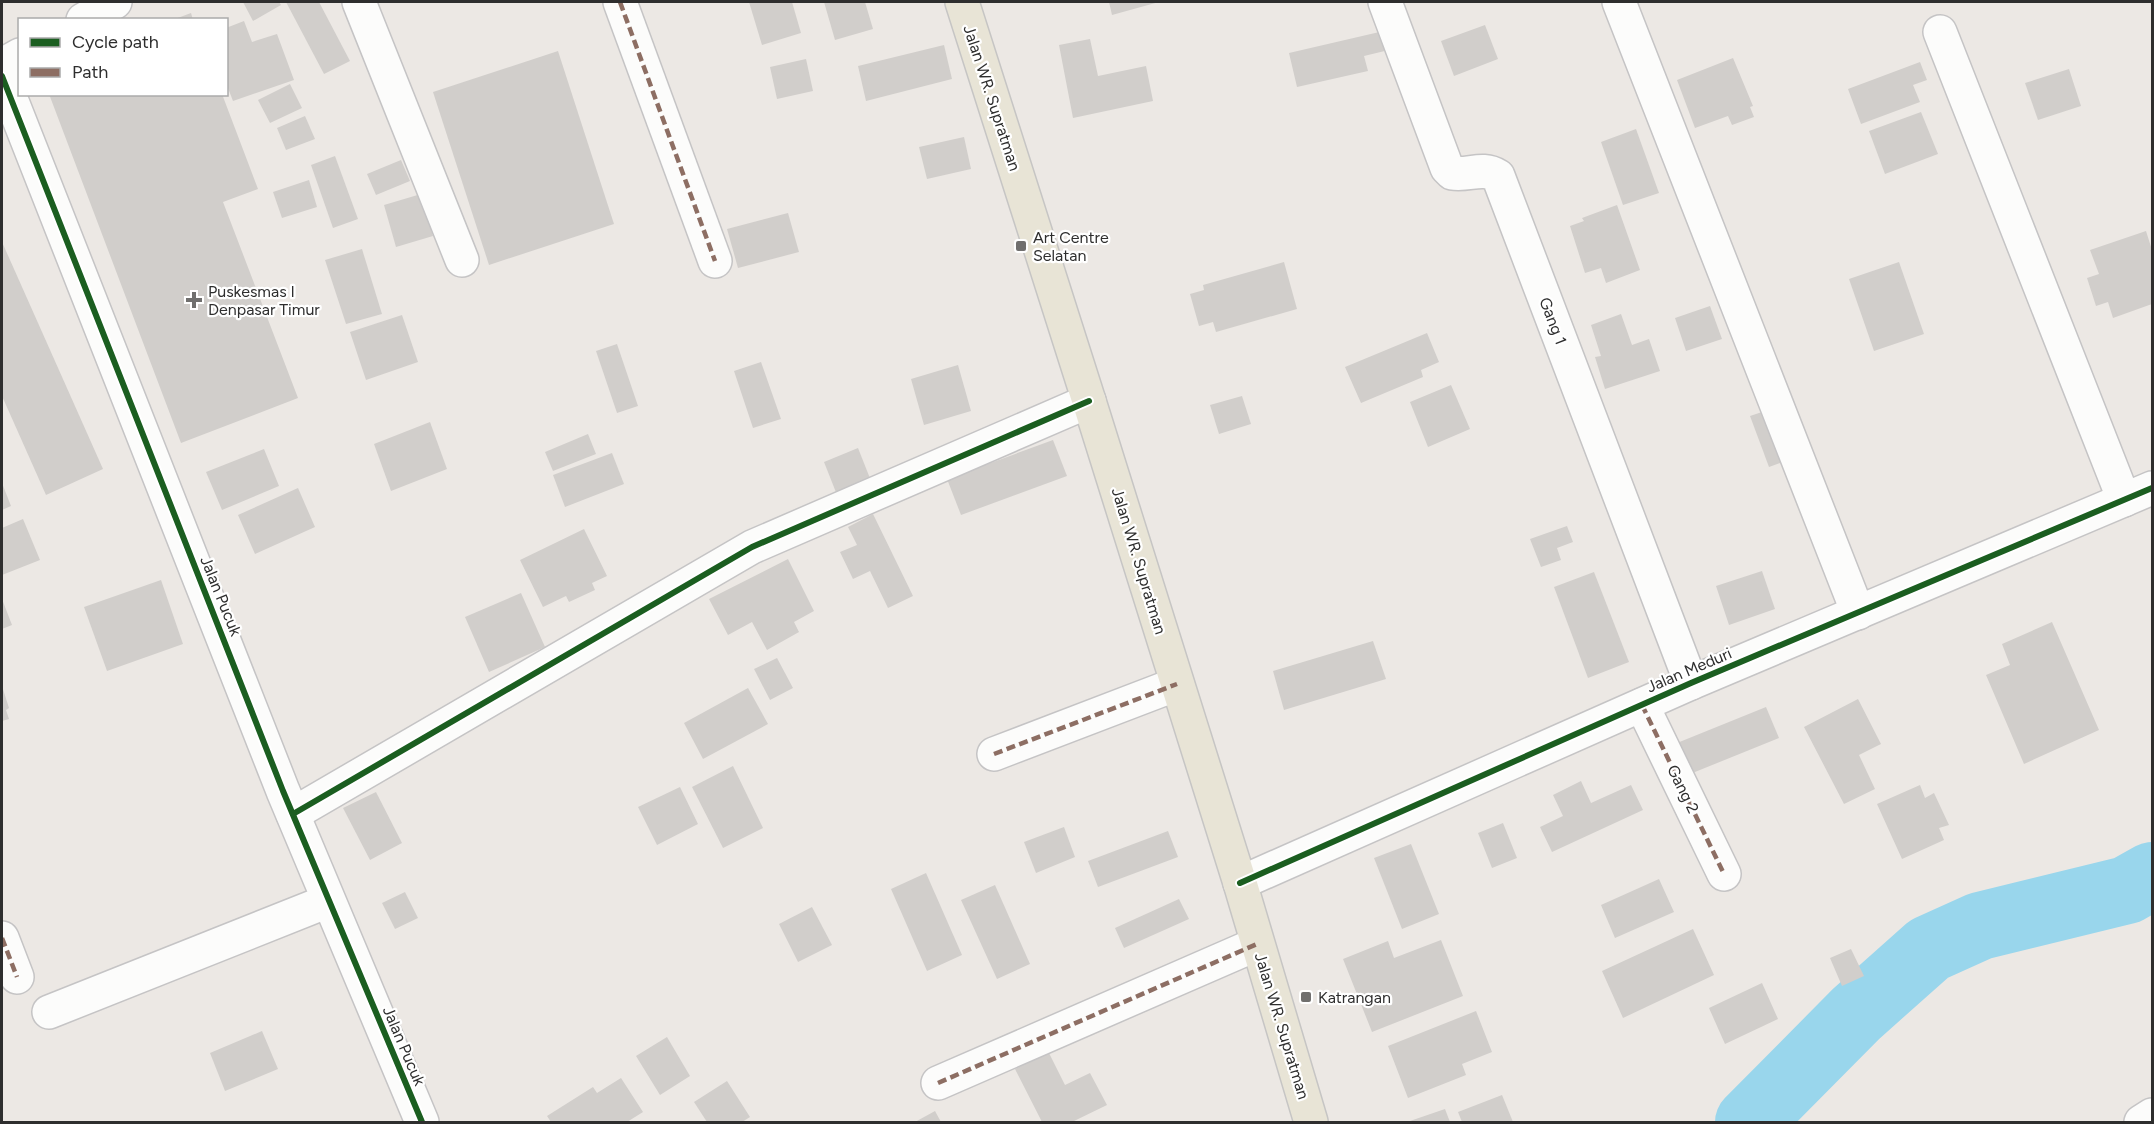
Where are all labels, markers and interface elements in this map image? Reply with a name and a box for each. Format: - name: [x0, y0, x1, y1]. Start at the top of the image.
- legend: [18, 18, 228, 96]
- street label: Jalan WR. Supratman: [959, 23, 1025, 173]
- text: Cycle path: [72, 31, 159, 53]
- text: Path: [72, 61, 108, 83]
- place label: Art Centre Selatan: [1033, 228, 1109, 265]
- marker: Art Centre Selatan: [1014, 239, 1028, 253]
- place label: Puskesmas I Denpasar Timur: [208, 282, 320, 319]
- marker: Puskesmas I Denpasar Timur: [185, 291, 203, 309]
- street label: Gang 1: [1535, 295, 1571, 347]
- street label: Jalan WR. Supratman: [1108, 485, 1170, 637]
- street label: Jalan Pucuk: [196, 553, 246, 639]
- street label: Jalan Meduri: [1644, 644, 1734, 696]
- street label: Gang 2: [1663, 762, 1703, 816]
- street label: Jalan WR. Supratman: [1251, 950, 1313, 1102]
- place label: Katrangan: [1318, 988, 1391, 1007]
- marker: Katrangan: [1299, 990, 1313, 1004]
- street label: Jalan Pucuk: [379, 1003, 429, 1089]

